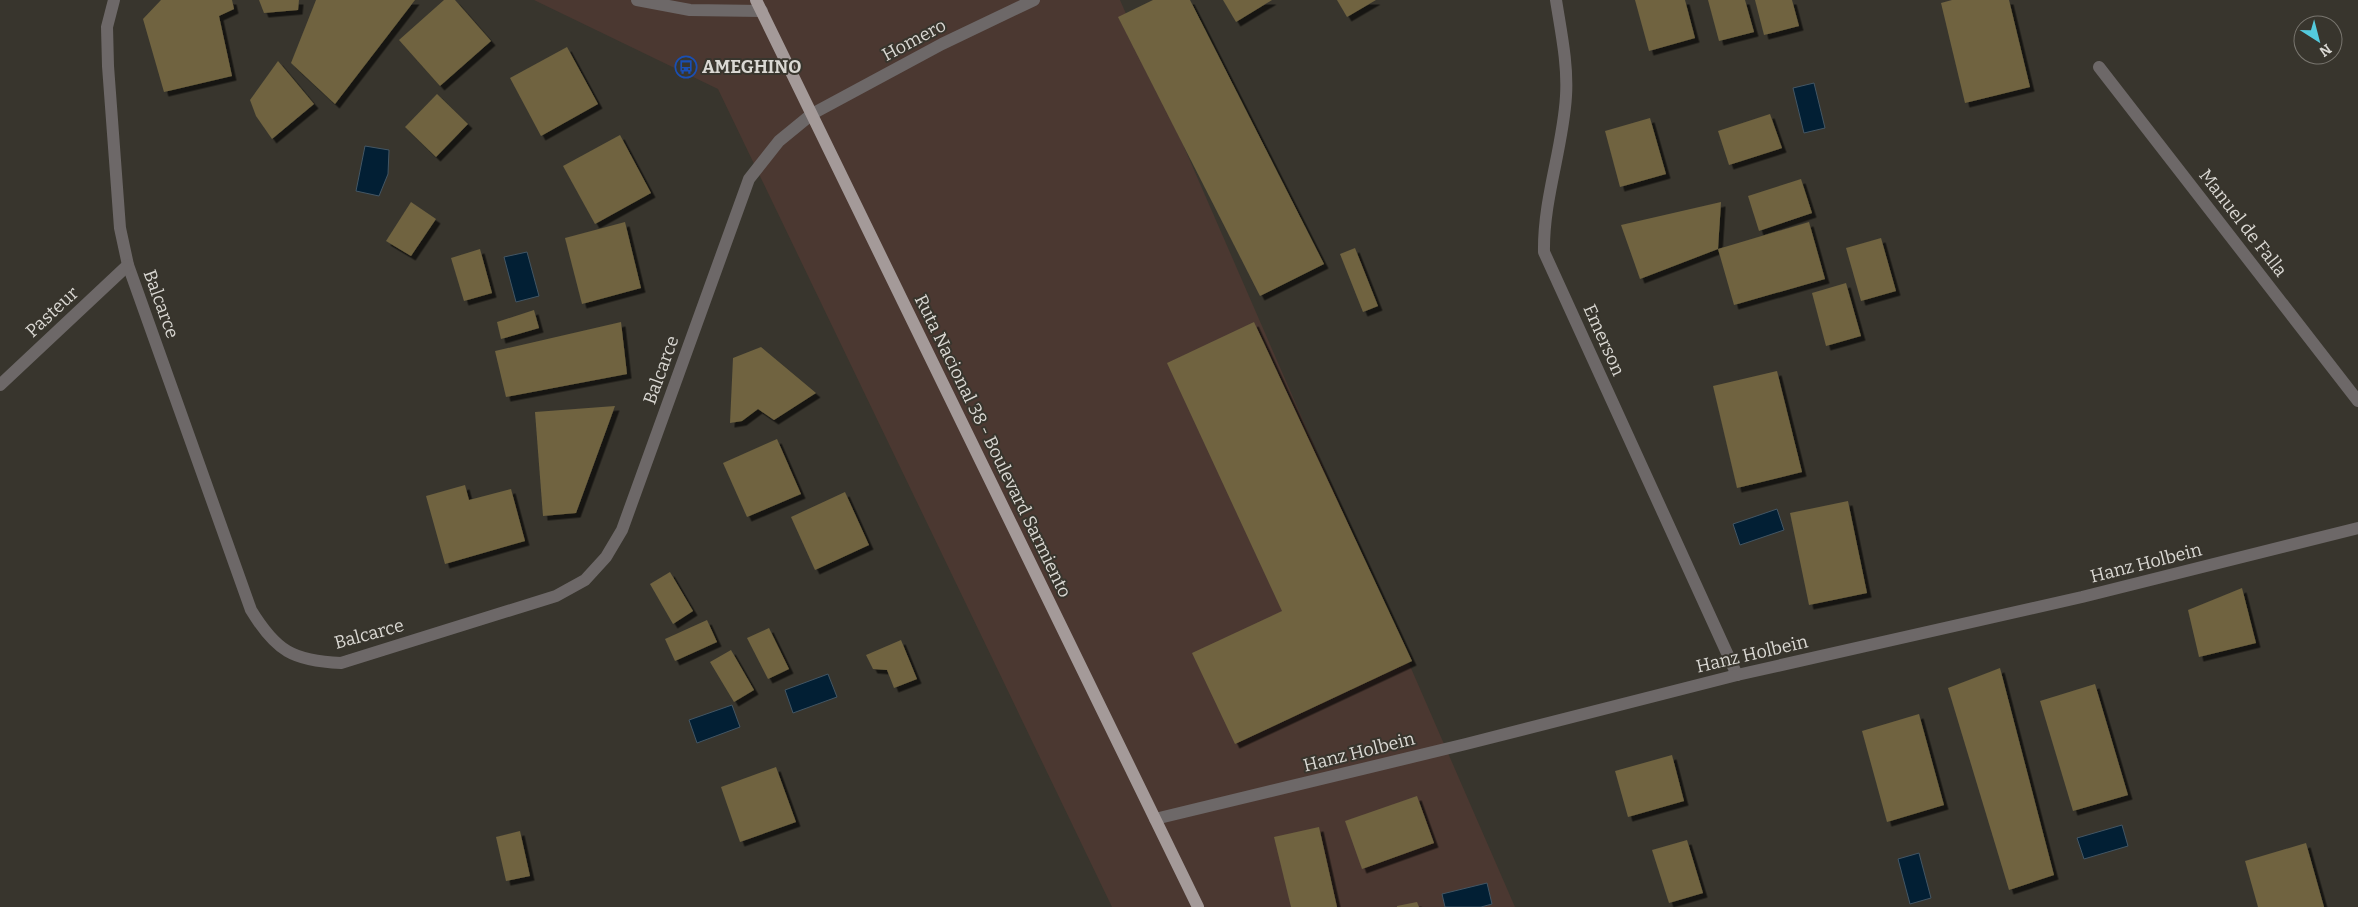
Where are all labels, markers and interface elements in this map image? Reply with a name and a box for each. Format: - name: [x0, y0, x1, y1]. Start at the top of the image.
- street label: Homero: [878, 14, 950, 66]
- north arrow: [2293, 15, 2343, 65]
- text: N: [2316, 40, 2335, 60]
- bus stop icon: AMEGHINO: [674, 55, 698, 79]
- place label: AMEGHINO: [702, 56, 801, 78]
- street label: Manuel de Falla: [2194, 165, 2292, 281]
- street label: Balcarce: [138, 267, 184, 341]
- street label: Pasteur: [21, 282, 83, 342]
- street label: Ruta Nacional 38 - Boulevard Sarmiento: [910, 291, 1076, 601]
- street label: Emerson: [1578, 301, 1630, 380]
- street label: Balcarce: [638, 333, 684, 407]
- street label: Hanz Holbein: [2088, 538, 2205, 587]
- street label: Balcarce: [332, 614, 406, 654]
- street label: Hanz Holbein: [1694, 630, 1811, 678]
- street label: Hanz Holbein: [1301, 727, 1418, 776]

